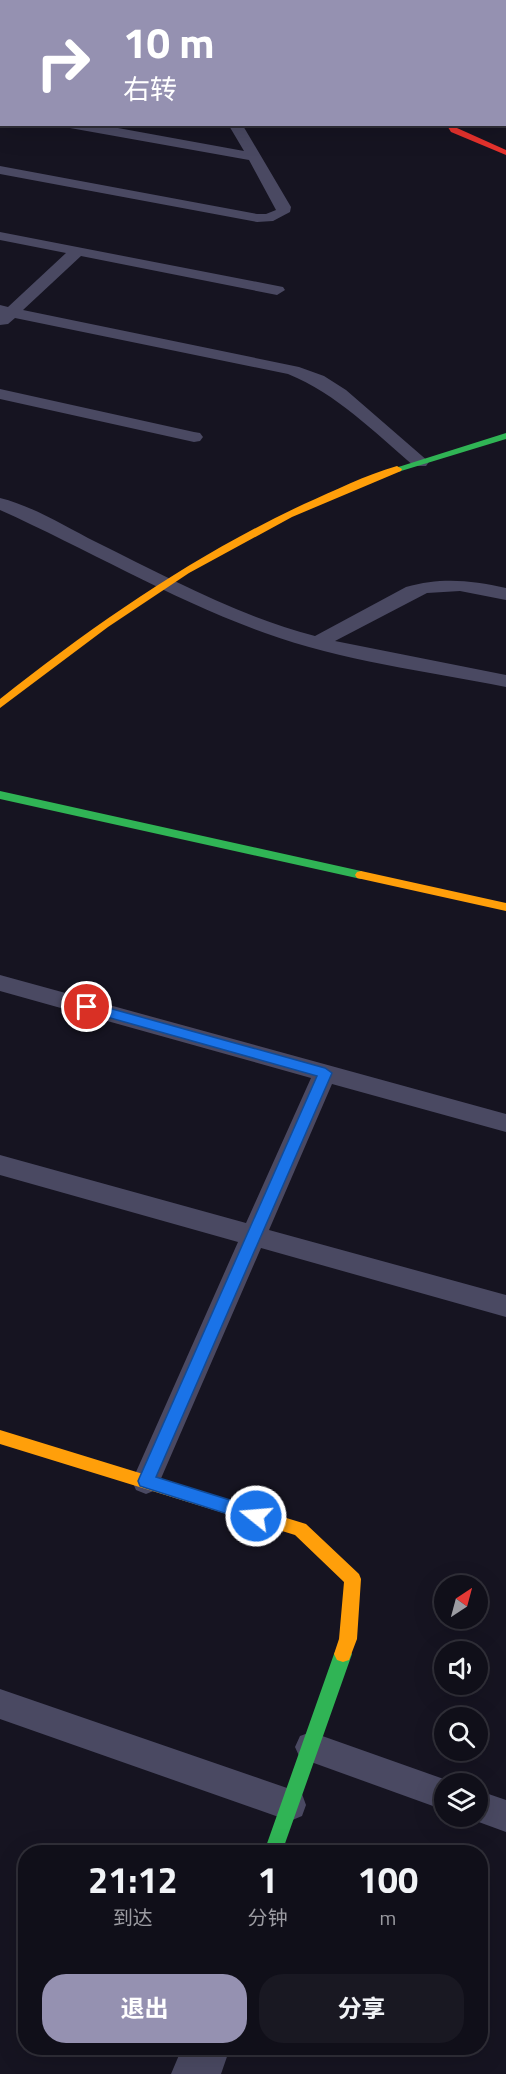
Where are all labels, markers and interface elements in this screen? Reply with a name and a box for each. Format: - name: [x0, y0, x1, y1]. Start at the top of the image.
- text: 10 m: [123, 10, 215, 74]
- icon: right: [24, 24, 102, 102]
- text: 右转: [123, 68, 177, 109]
- pin: [61, 981, 112, 1032]
- icon: arrive: [70, 990, 103, 1023]
- position arrow: [224, 1484, 288, 1548]
- north arrow: [434, 1575, 488, 1629]
- map controls: [434, 1575, 488, 1827]
- button: sound: [434, 1641, 488, 1695]
- button: search: [434, 1707, 488, 1761]
- button: layers: [434, 1773, 488, 1827]
- text: 21:12: [88, 1852, 178, 1907]
- text: 1: [258, 1852, 278, 1907]
- text: 100: [358, 1852, 418, 1907]
- text: 到达: [113, 1902, 153, 1933]
- text: 分钟: [248, 1902, 288, 1933]
- text: m: [379, 1902, 396, 1933]
- button: 退出: [42, 1974, 247, 2043]
- button: 分享: [259, 1974, 464, 2043]

